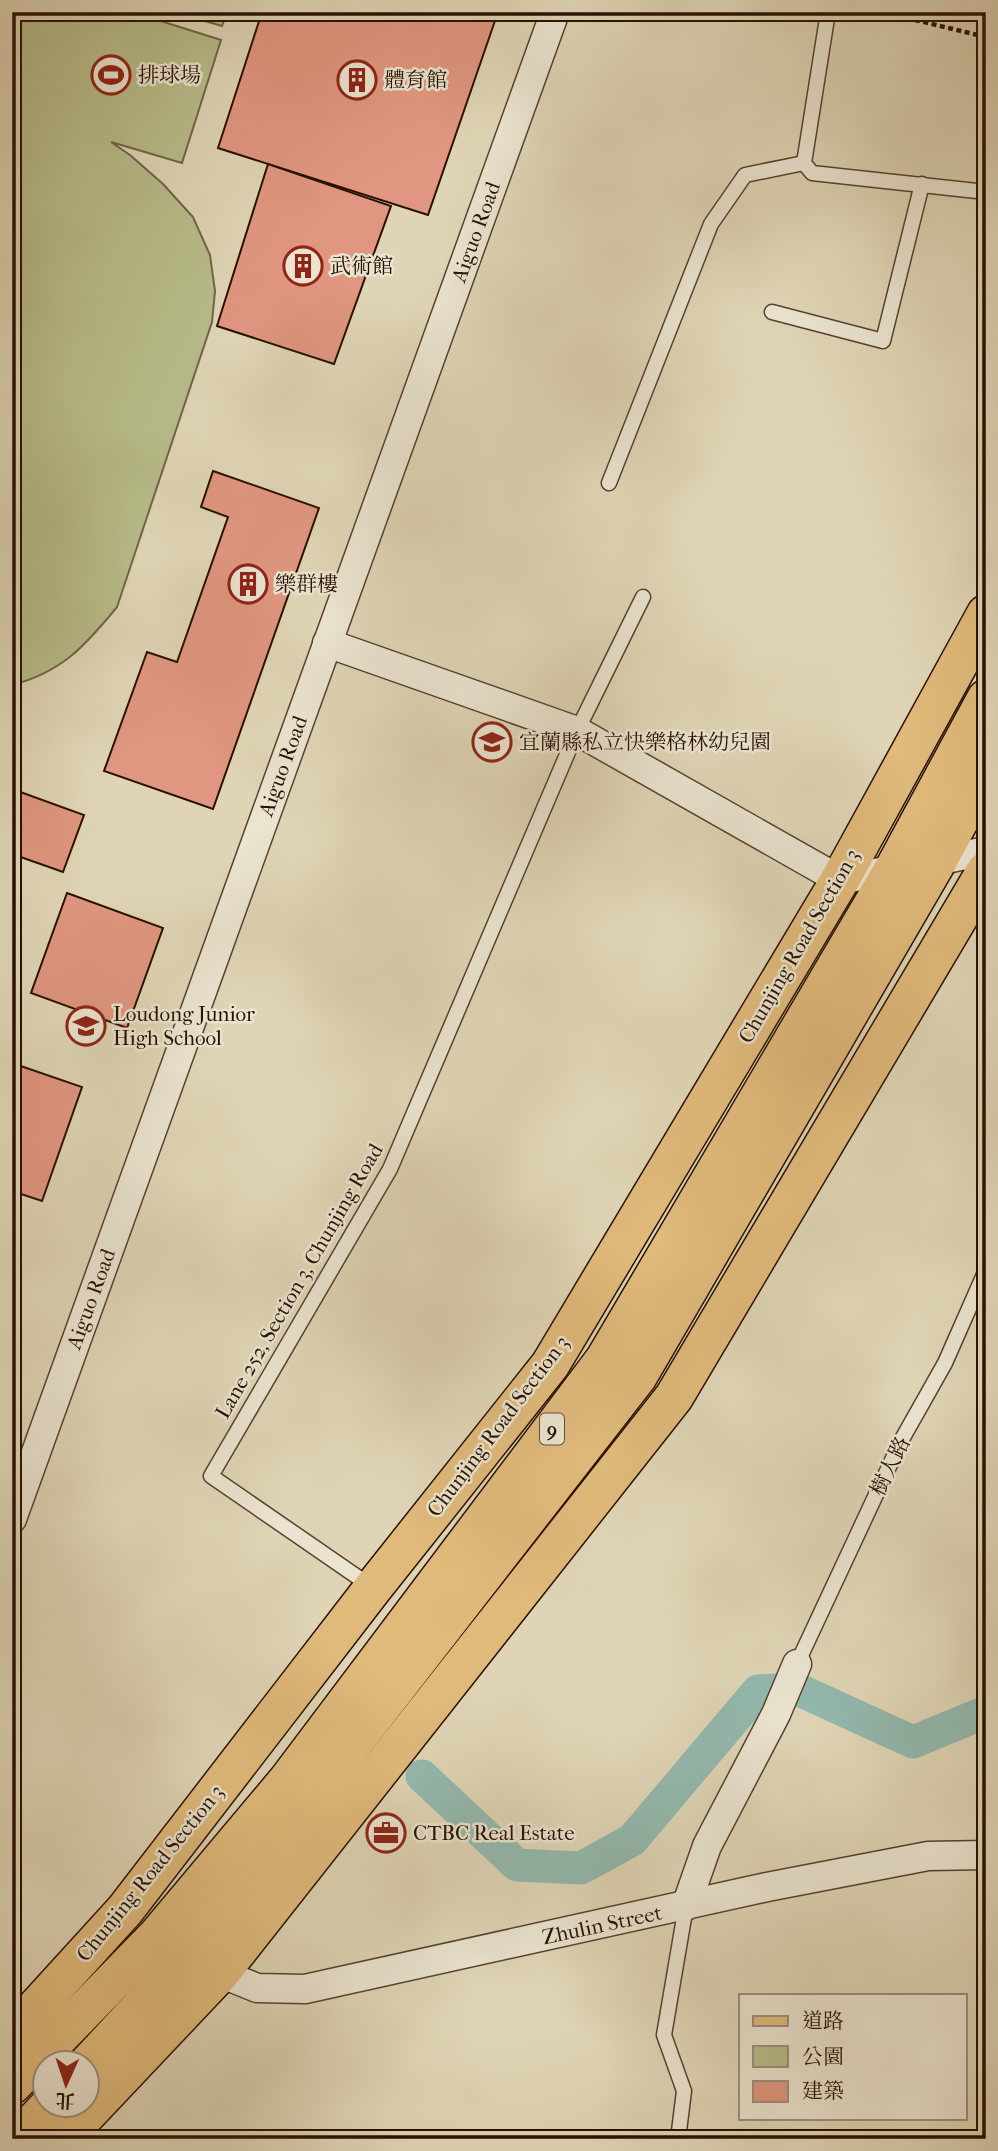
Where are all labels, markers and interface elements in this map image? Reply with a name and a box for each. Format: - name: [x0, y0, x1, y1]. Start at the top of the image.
- sports icon: 排球場: [90, 54, 132, 96]
- building icon: 體育館: [336, 59, 378, 101]
- place label: 排球場: [138, 63, 201, 87]
- place label: 體育館: [384, 68, 447, 92]
- street label: Aiguo Road: [446, 178, 505, 286]
- building icon: 武術館: [282, 245, 324, 287]
- place label: 武術館: [330, 254, 393, 278]
- building icon: 樂群樓: [227, 563, 269, 605]
- place label: 樂群樓: [275, 572, 338, 596]
- street label: Aiguo Road: [253, 712, 312, 820]
- school or university icon: 宜蘭縣私立快樂格林幼兒園: [471, 721, 513, 763]
- place label: 宜蘭縣私立快樂格林幼兒園: [519, 730, 771, 754]
- street label: Chunjing Road Section 3: [734, 845, 864, 1047]
- place label: Loudong Junior High School: [113, 1002, 255, 1050]
- school or university icon: Loudong Junior High School: [65, 1005, 107, 1047]
- street label: Lane 252, Section 3, Chunjing Road: [210, 1139, 388, 1423]
- street label: Aiguo Road: [61, 1245, 120, 1353]
- street label: Chunjing Road Section 3: [422, 1331, 574, 1521]
- road number: 9: [540, 1414, 564, 1444]
- street label: 樹人路: [865, 1432, 915, 1500]
- street label: Chunjing Road Section 3: [71, 1780, 229, 1966]
- office icon: CTBC Real Estate: [365, 1812, 407, 1854]
- place label: CTBC Real Estate: [413, 1821, 575, 1845]
- street label: Zhulin Street: [540, 1901, 665, 1949]
- legend: [739, 1994, 967, 2120]
- text: 道路: [802, 2009, 844, 2033]
- text: 公園: [802, 2045, 844, 2069]
- north arrow: [32, 2050, 102, 2120]
- text: 建築: [802, 2079, 844, 2103]
- text: 北: [55, 2088, 75, 2111]

